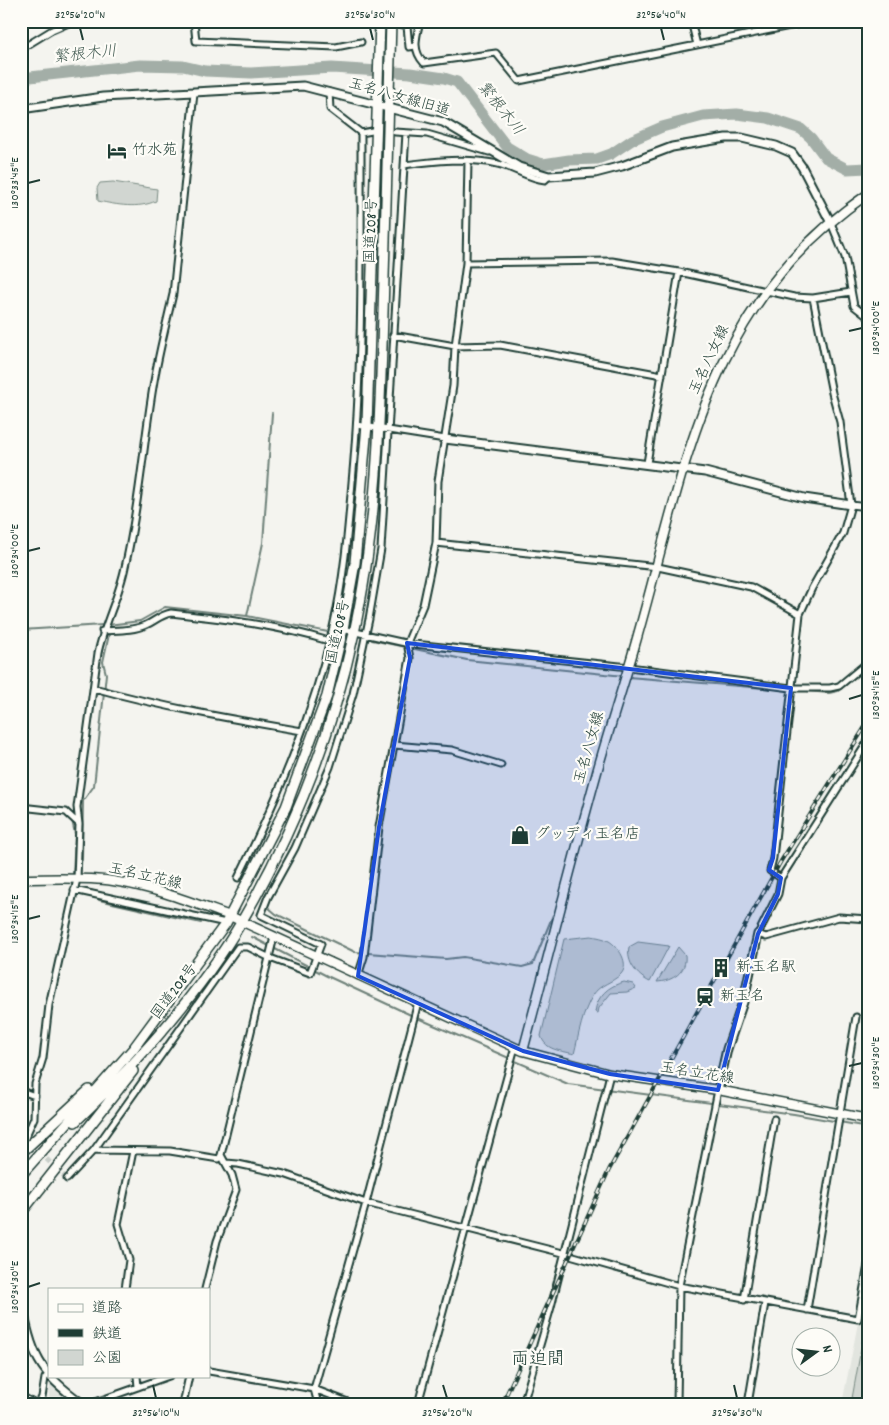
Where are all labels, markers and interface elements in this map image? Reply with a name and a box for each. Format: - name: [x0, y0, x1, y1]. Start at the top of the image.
- text: 32°56'20"N: [55, 7, 105, 24]
- text: 32°56'30"N: [345, 7, 395, 24]
- text: 32°56'40"N: [636, 7, 686, 24]
- water label: 繁根木川: [52, 40, 118, 70]
- street label: 玉名八女線旧道: [345, 73, 453, 123]
- water label: 繁根木川: [471, 77, 529, 141]
- hotel icon: 竹水苑: [106, 140, 128, 162]
- place label: 竹水苑: [132, 140, 177, 162]
- text: 130°33'45"E: [7, 157, 24, 209]
- street label: 国道208号: [360, 198, 384, 264]
- text: 130°34'00"E: [868, 301, 885, 355]
- street label: 玉名八女線: [684, 321, 736, 399]
- text: 130°34'00"E: [7, 524, 24, 578]
- street label: 国道208号: [321, 598, 357, 666]
- text: 130°34'15"E: [868, 670, 885, 719]
- street label: 玉名八女線: [569, 709, 611, 787]
- shop icon: グッディ玉名店: [509, 824, 531, 846]
- place label: グッディ玉名店: [535, 824, 640, 846]
- street label: 玉名立花線: [106, 858, 184, 896]
- text: 130°34'15"E: [7, 894, 24, 943]
- building icon: 新玉名駅: [710, 957, 732, 979]
- place label: 新玉名駅: [736, 957, 796, 979]
- street label: 国道208号: [146, 959, 204, 1025]
- station icon: 新玉名: [694, 986, 716, 1008]
- place label: 新玉名: [720, 986, 765, 1008]
- text: 130°34'30"E: [868, 1036, 885, 1089]
- street label: 玉名立花線: [658, 1057, 736, 1091]
- text: 130°34'30"E: [7, 1260, 24, 1313]
- legend: [48, 1288, 210, 1378]
- text: 道路: [92, 1298, 122, 1320]
- text: 鉄道: [92, 1324, 122, 1346]
- north arrow: [792, 1328, 842, 1378]
- text: N: [816, 1343, 837, 1355]
- text: 公園: [92, 1348, 122, 1370]
- district label: 両迫間: [511, 1348, 565, 1373]
- text: 32°56'10"N: [132, 1405, 180, 1422]
- text: 32°56'20"N: [422, 1405, 472, 1422]
- text: 32°56'30"N: [712, 1405, 762, 1422]

